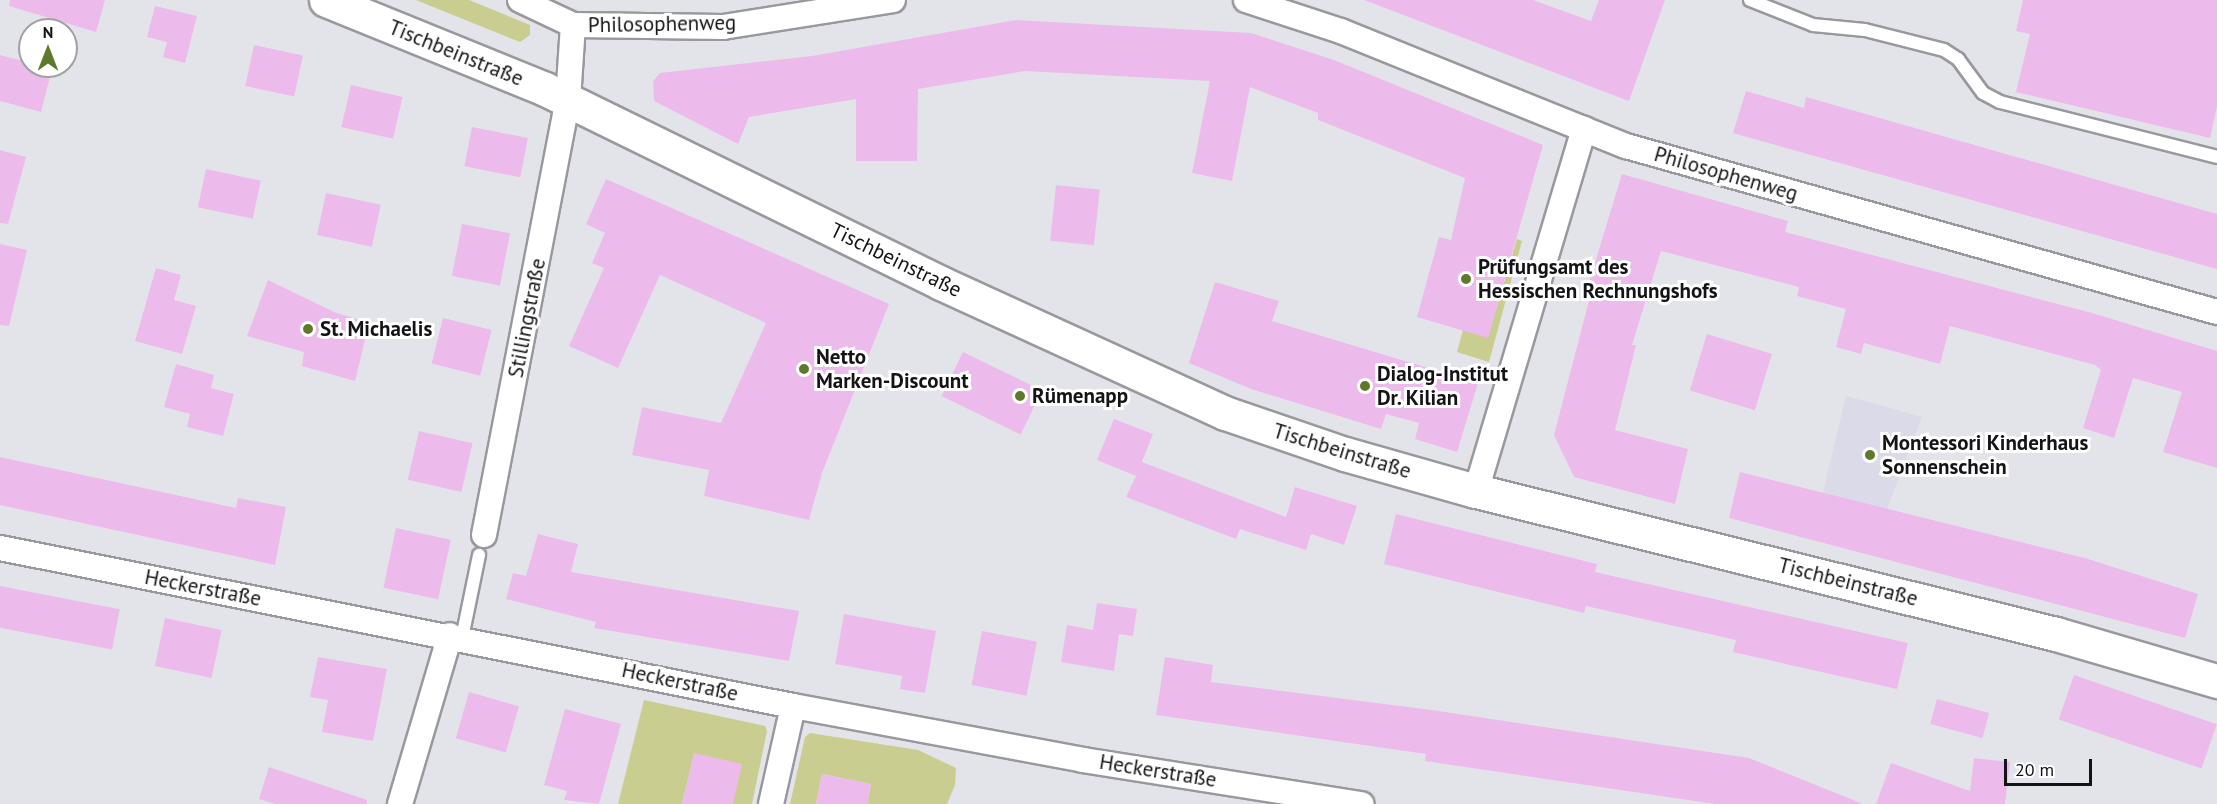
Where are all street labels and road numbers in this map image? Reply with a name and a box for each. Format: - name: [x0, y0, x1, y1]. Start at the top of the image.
- street label: Philosophenweg: [588, 10, 736, 38]
- street label: Tischbeinstraße: [385, 15, 527, 91]
- street label: Philosophenweg: [1651, 141, 1801, 207]
- street label: Tischbeinstraße: [826, 217, 966, 303]
- street label: Stillingstraße: [503, 256, 551, 380]
- street label: Tischbeinstraße: [1270, 418, 1414, 484]
- street label: Tischbeinstraße: [1776, 552, 1920, 612]
- street label: Heckerstraße: [143, 564, 263, 612]
- street label: Heckerstraße: [620, 657, 740, 707]
- street label: Heckerstraße: [1098, 749, 1218, 793]

